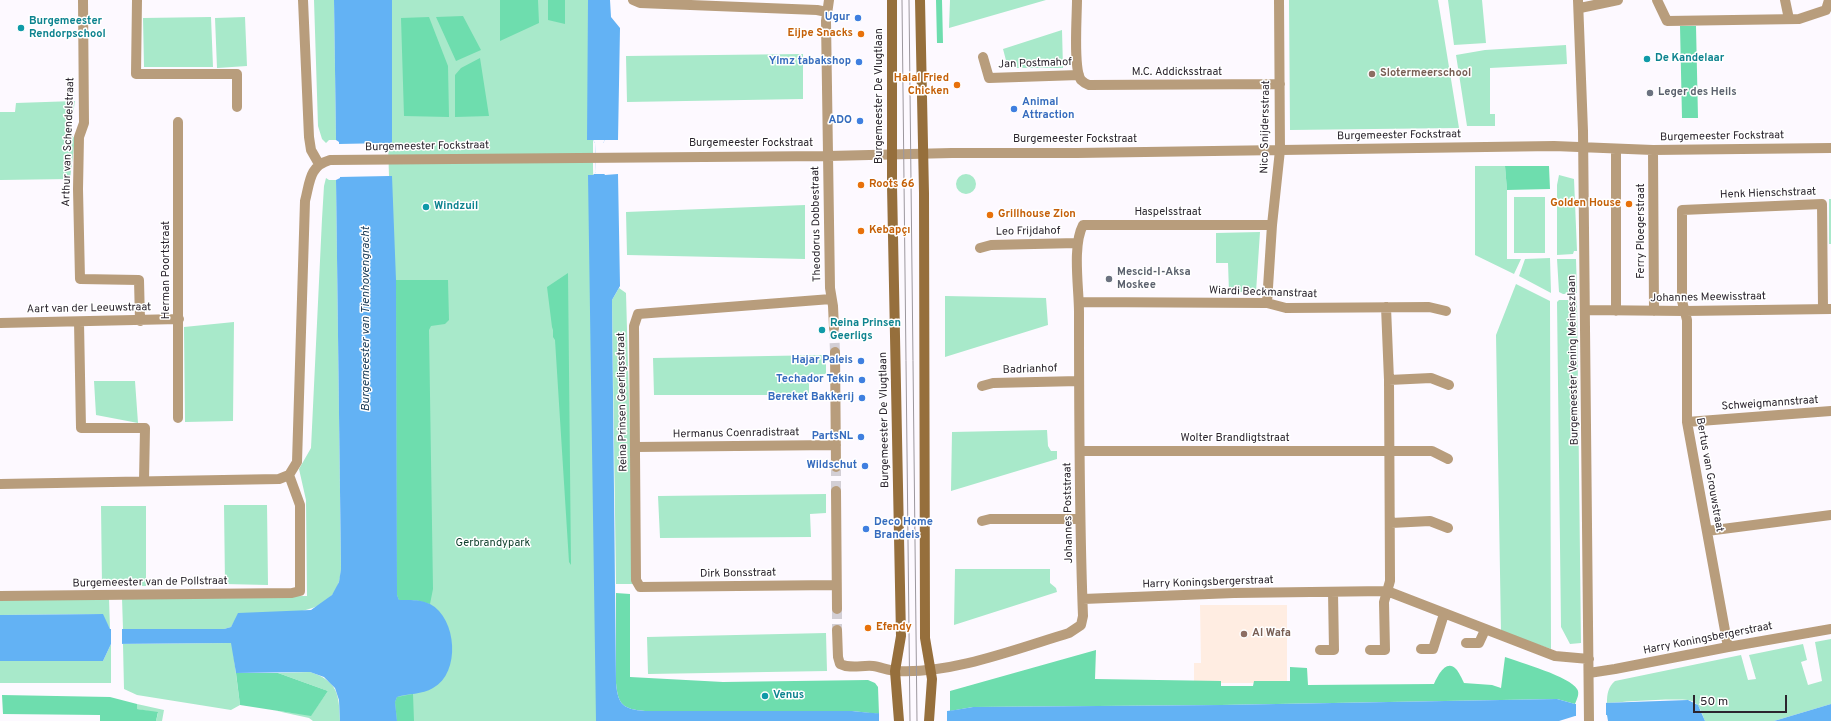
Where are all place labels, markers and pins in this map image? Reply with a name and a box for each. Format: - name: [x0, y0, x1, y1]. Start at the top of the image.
- place label: Ugur: [825, 11, 850, 25]
- marker: Ugur: [853, 13, 863, 23]
- place label: Burgemeester Rendorpschool: [29, 15, 106, 41]
- marker: Burgemeester Rendorpschool: [16, 23, 26, 33]
- place label: Eijpe Snacks: [788, 27, 853, 41]
- marker: Eijpe Snacks: [856, 29, 866, 39]
- place label: De Kandelaar: [1655, 52, 1724, 66]
- marker: De Kandelaar: [1642, 54, 1652, 64]
- place label: Ylmz tabakshop: [769, 55, 851, 69]
- marker: Ylmz tabakshop: [854, 57, 864, 67]
- place label: Slotermeerschool: [1380, 67, 1471, 81]
- marker: Slotermeerschool: [1367, 69, 1377, 79]
- place label: Halal Fried Chicken: [894, 72, 949, 98]
- marker: Halal Fried Chicken: [952, 80, 962, 90]
- place label: Leger des Heils: [1658, 86, 1737, 100]
- marker: Leger des Heils: [1645, 88, 1655, 98]
- place label: Animal Attraction: [1022, 96, 1074, 122]
- marker: Animal Attraction: [1009, 104, 1019, 114]
- place label: ADO: [828, 114, 852, 128]
- marker: ADO: [855, 116, 865, 126]
- place label: Roots 66: [869, 178, 915, 192]
- marker: Roots 66: [856, 180, 866, 190]
- place label: Golden House: [1550, 197, 1621, 211]
- marker: Golden House: [1624, 199, 1634, 209]
- place label: Windzuil: [434, 200, 478, 214]
- marker: Windzuil: [421, 202, 431, 212]
- place label: Grillhouse Zion: [998, 208, 1076, 222]
- marker: Grillhouse Zion: [985, 210, 995, 220]
- place label: Kebapçı: [869, 224, 910, 238]
- marker: Kebapçı: [856, 226, 866, 236]
- place label: Mescid-I-Aksa Moskee: [1117, 266, 1191, 292]
- marker: Mescid-I-Aksa Moskee: [1104, 274, 1114, 284]
- place label: Reina Prinsen Geerligs: [830, 317, 901, 343]
- marker: Reina Prinsen Geerligs: [817, 325, 827, 335]
- place label: Hajar Paleis: [792, 354, 853, 368]
- marker: Hajar Paleis: [856, 356, 866, 366]
- place label: Techador Tekin: [776, 373, 854, 387]
- marker: Techador Tekin: [857, 375, 867, 385]
- place label: Bereket Bakkerij: [768, 391, 854, 405]
- marker: Bereket Bakkerij: [857, 393, 867, 403]
- place label: PartsNL: [812, 430, 853, 444]
- marker: PartsNL: [856, 432, 866, 442]
- place label: Wildschut: [806, 459, 857, 473]
- marker: Wildschut: [860, 461, 870, 471]
- place label: Deco Home Brandeis: [874, 516, 933, 542]
- marker: Deco Home Brandeis: [861, 524, 871, 534]
- place label: Efendy: [876, 621, 912, 635]
- marker: Efendy: [863, 623, 873, 633]
- place label: Al Wafa: [1252, 627, 1291, 641]
- marker: Al Wafa: [1239, 629, 1249, 639]
- place label: Venus: [773, 689, 804, 703]
- marker: Venus: [760, 691, 770, 701]

